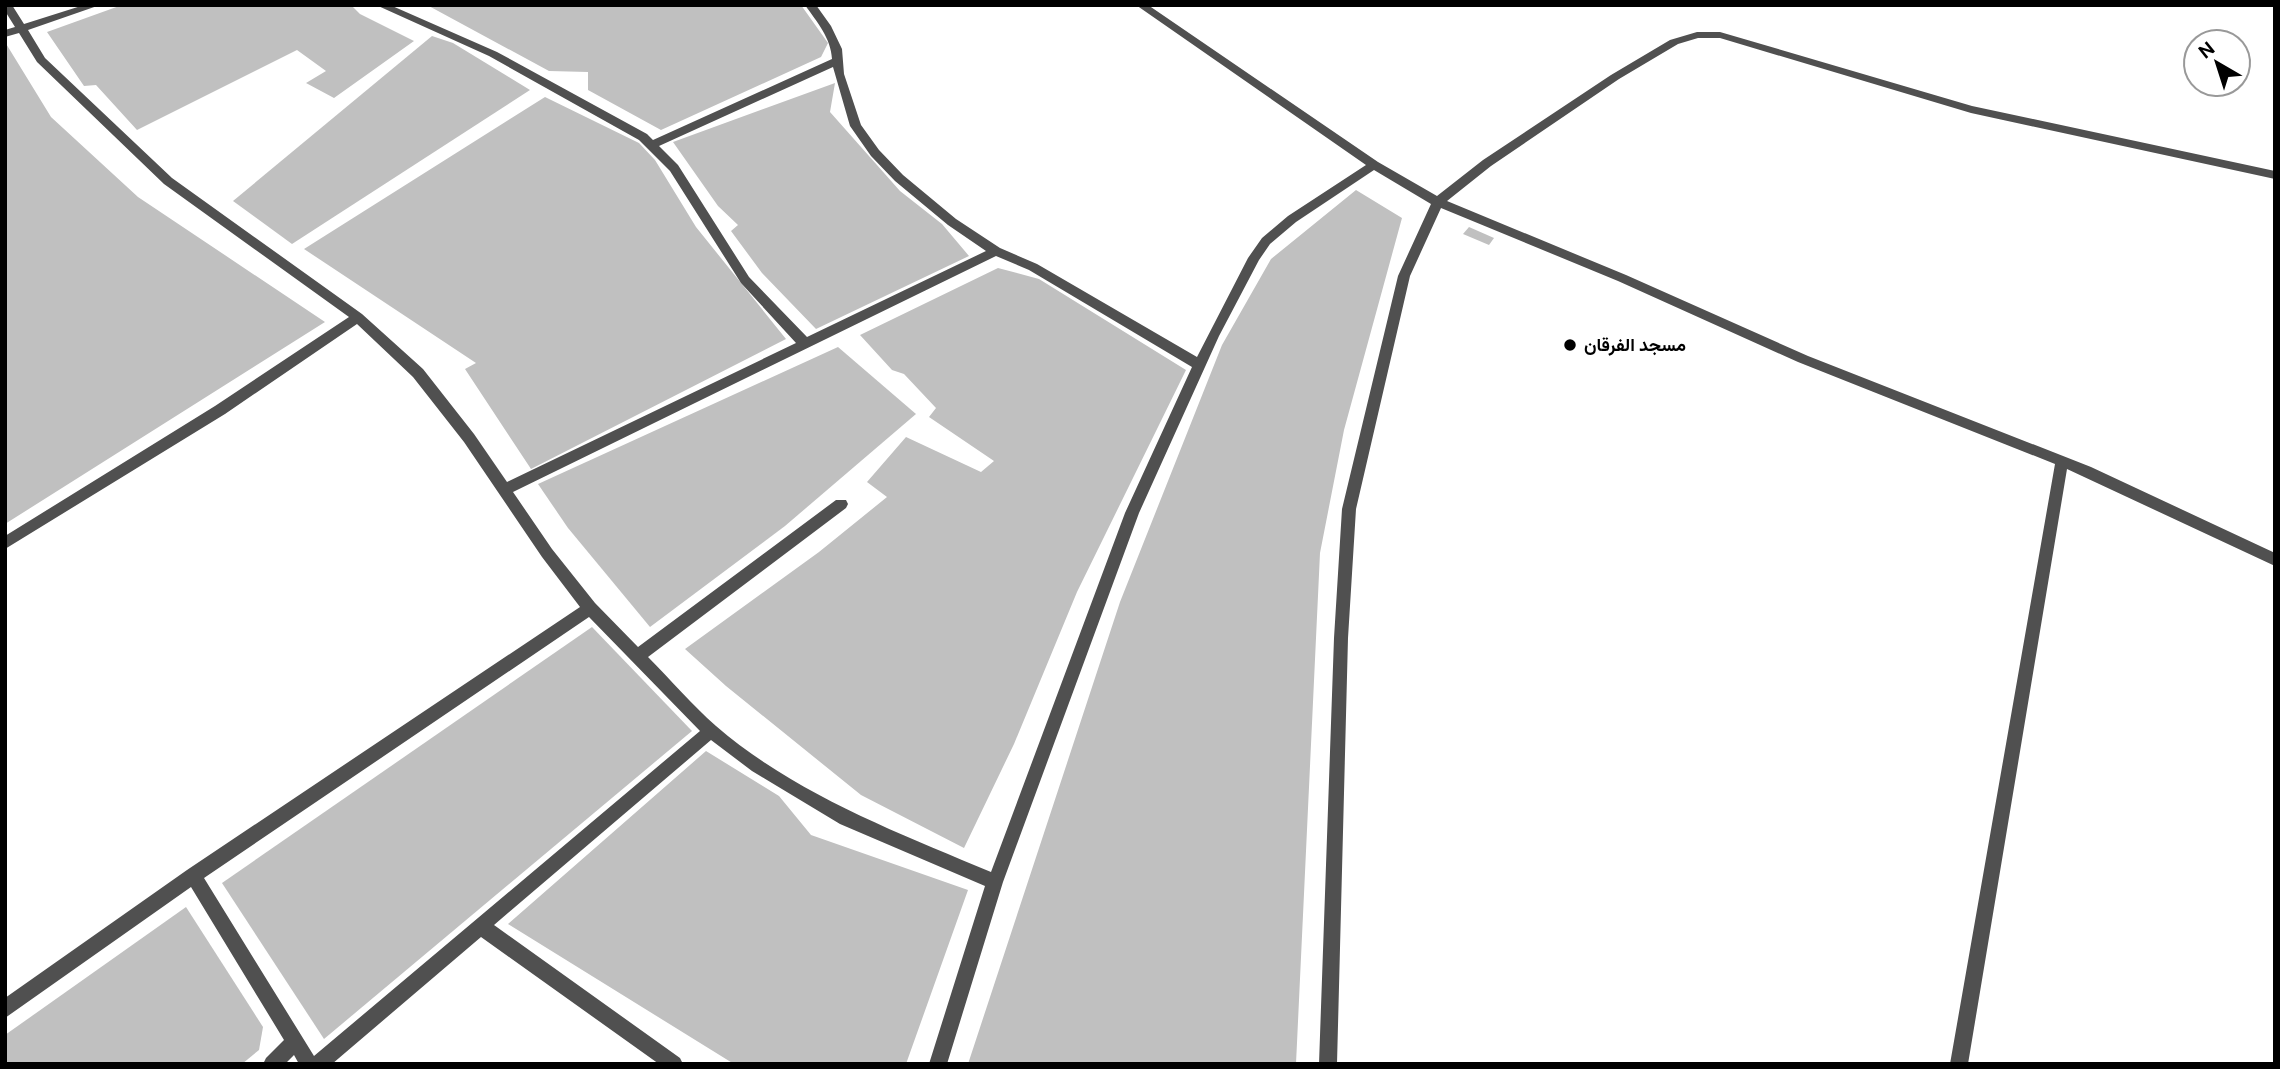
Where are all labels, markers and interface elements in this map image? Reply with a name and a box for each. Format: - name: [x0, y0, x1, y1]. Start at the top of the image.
- north arrow: [2182, 28, 2252, 98]
- text: N: [2193, 36, 2220, 64]
- place label: مسجد الفرقان: [1584, 333, 1686, 357]
- marker: مسجد الفرقان: [1562, 337, 1578, 353]

